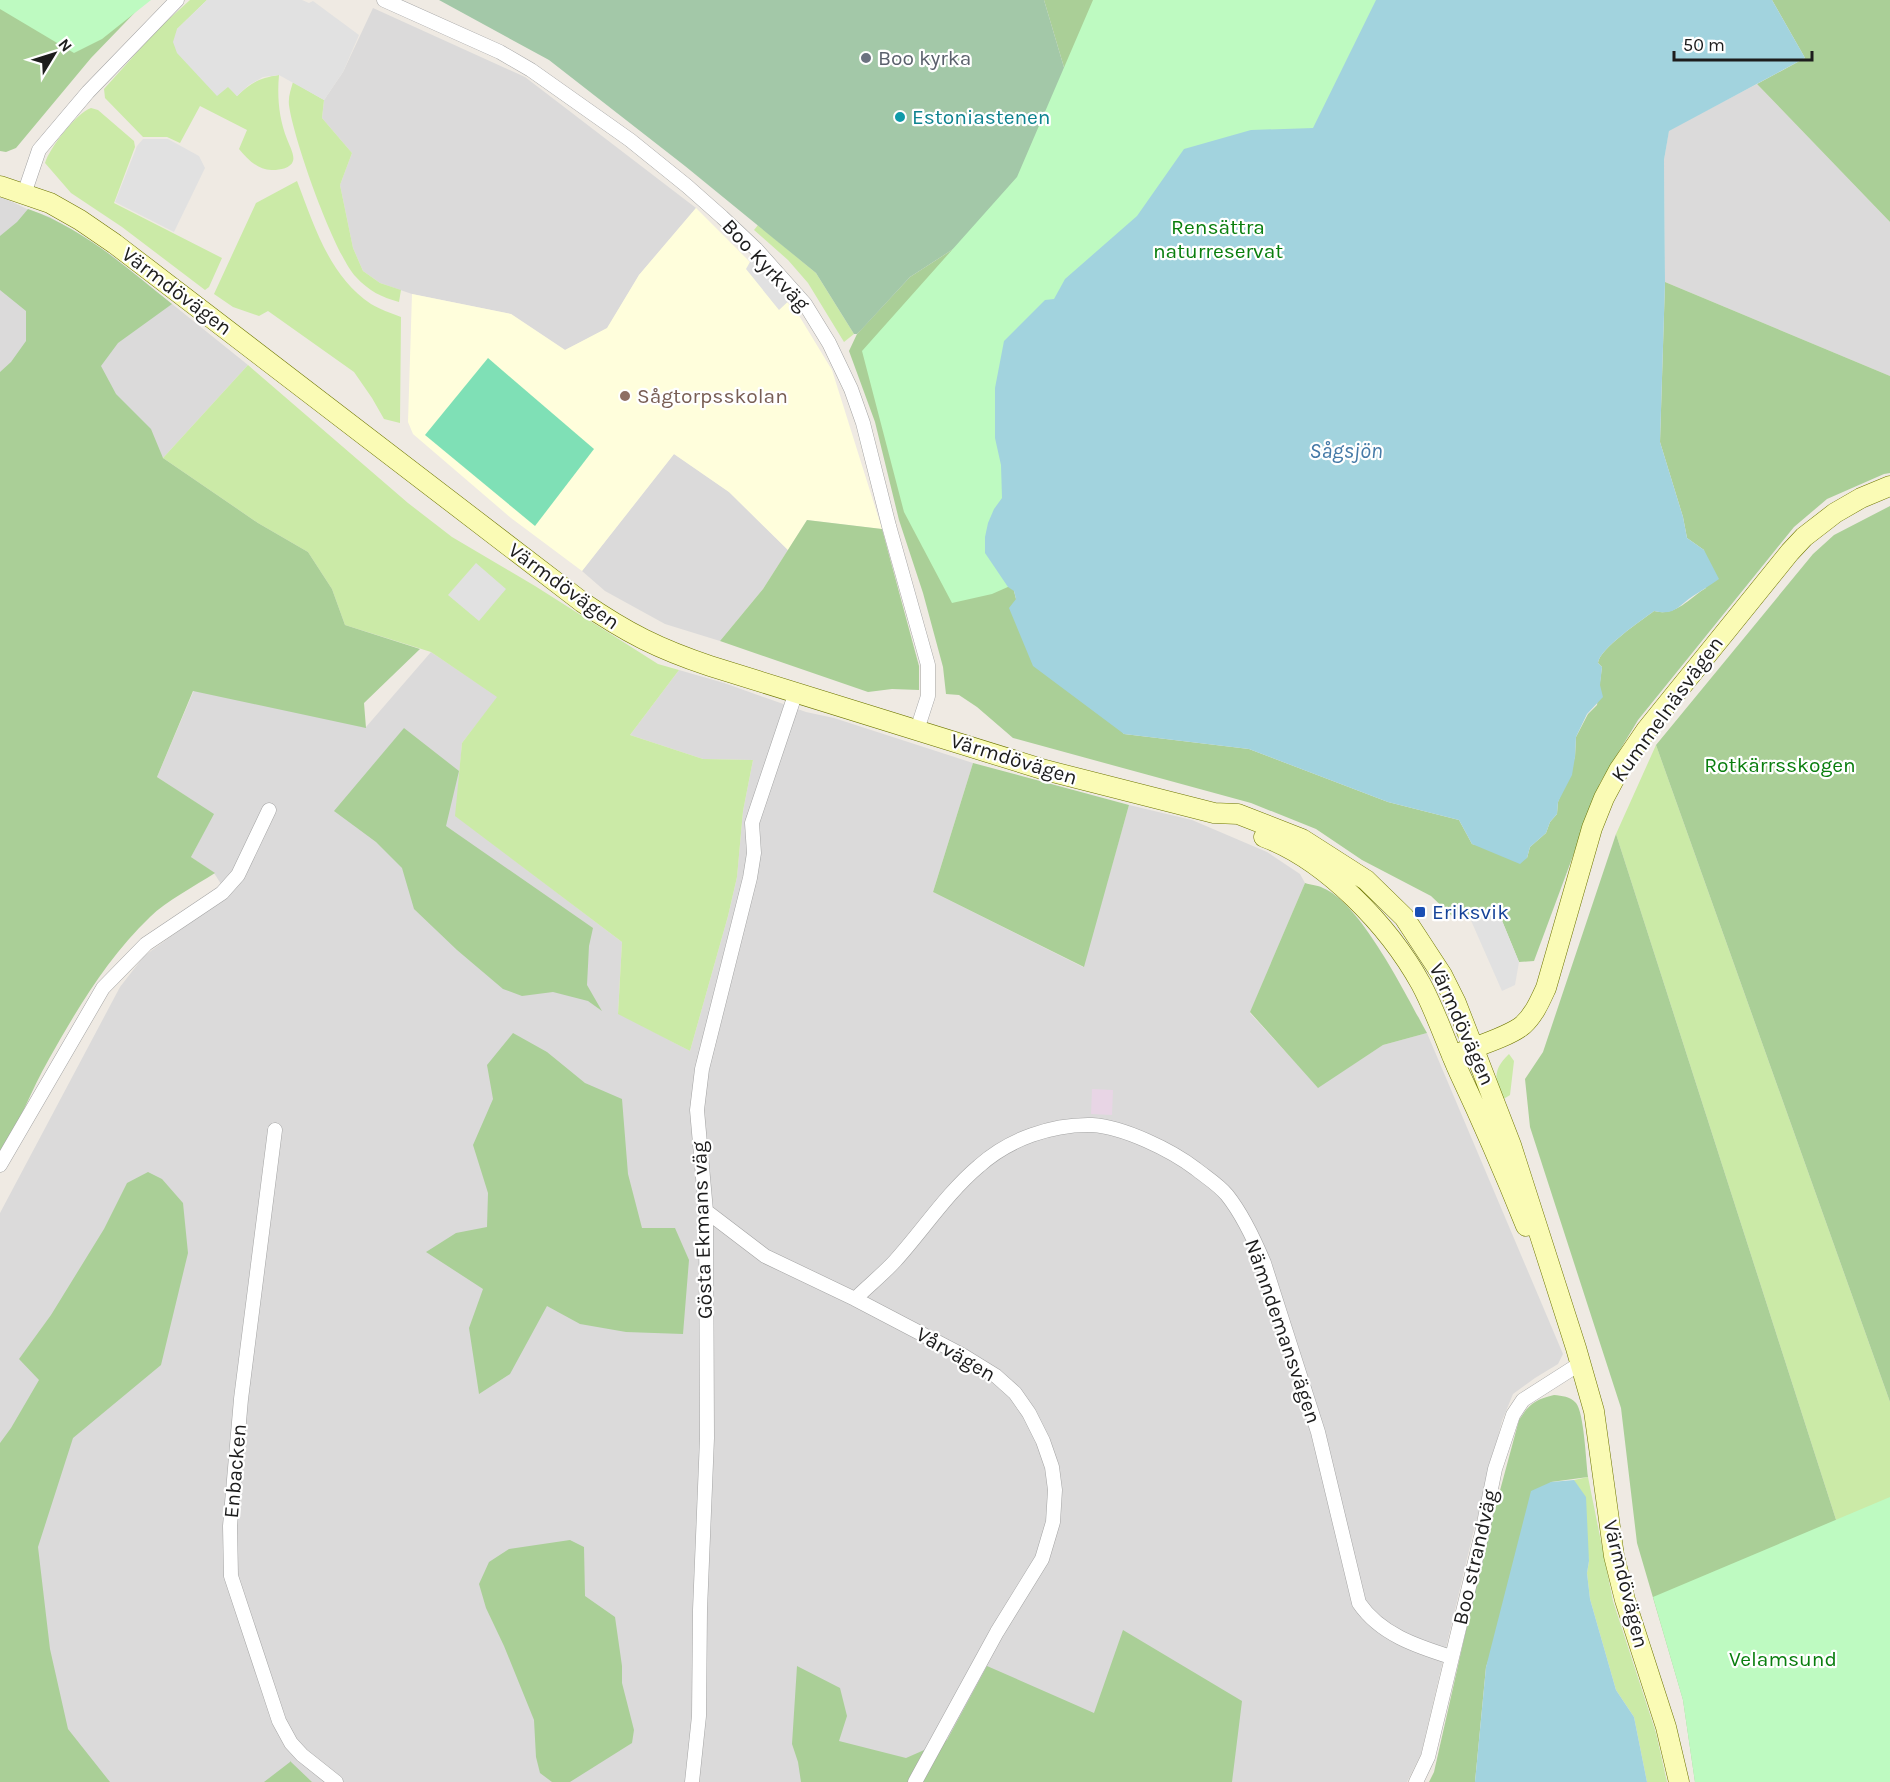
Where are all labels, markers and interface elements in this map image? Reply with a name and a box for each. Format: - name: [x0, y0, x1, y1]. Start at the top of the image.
- north arrow: [24, 24, 84, 84]
- scale bar: [1674, 24, 1812, 62]
- text: 50 m: [1683, 34, 1725, 56]
- text: N: [54, 35, 76, 55]
- place label: Boo kyrka: [878, 46, 971, 70]
- marker: Boo kyrka: [859, 51, 873, 65]
- place label: Estoniastenen: [912, 105, 1051, 129]
- marker: Estoniastenen: [893, 110, 907, 124]
- street label: Boo Kyrkväg: [717, 214, 815, 316]
- park label: Rensättra naturreservat: [1153, 215, 1283, 263]
- street label: Värmdövägen: [117, 242, 237, 340]
- place label: Sågtorpsskolan: [637, 384, 788, 408]
- marker: Sågtorpsskolan: [618, 389, 632, 403]
- water label: Sågsjön: [1309, 438, 1383, 464]
- street label: Värmdövägen: [504, 538, 624, 634]
- street label: Kummelnäsvägen: [1606, 632, 1728, 786]
- street label: Värmdövägen: [948, 728, 1080, 790]
- park label: Rotkärrsskogen: [1704, 753, 1856, 777]
- place label: Eriksvik: [1432, 900, 1509, 924]
- marker: Eriksvik: [1413, 905, 1427, 919]
- street label: Värmdövägen: [1424, 959, 1500, 1089]
- street label: Gösta Ekmans väg: [687, 1141, 717, 1319]
- street label: Nämndemansvägen: [1240, 1235, 1326, 1427]
- street label: Vårvägen: [912, 1322, 1000, 1386]
- street label: Enbacken: [219, 1423, 251, 1519]
- street label: Boo strandväg: [1448, 1487, 1502, 1627]
- street label: Värmdövägen: [1598, 1517, 1654, 1651]
- park label: Velamsund: [1729, 1647, 1837, 1671]

